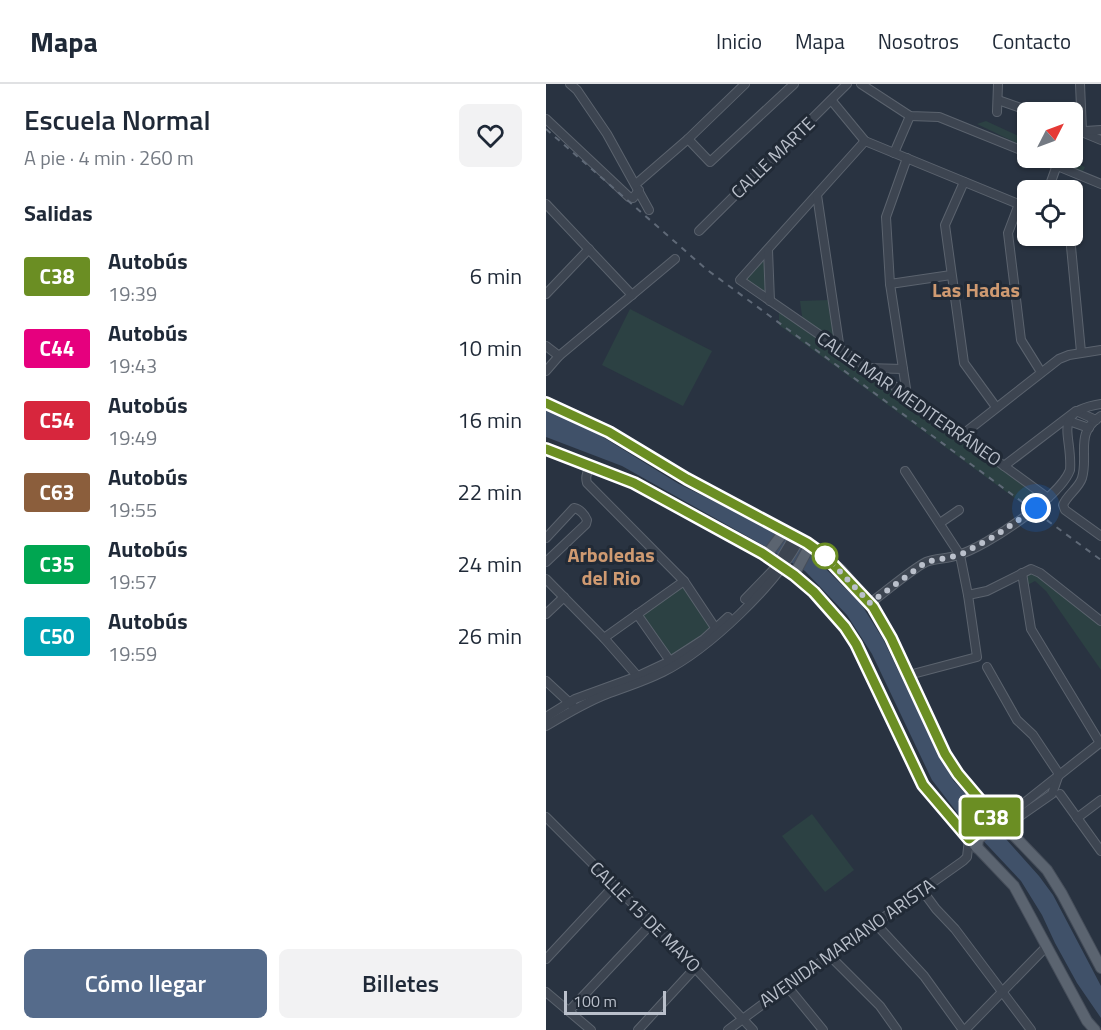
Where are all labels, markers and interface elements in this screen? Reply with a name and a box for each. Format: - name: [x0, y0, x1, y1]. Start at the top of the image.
- text: Mapa: [30, 20, 98, 63]
- text: Inicio: [716, 25, 762, 57]
- text: Mapa: [795, 25, 845, 57]
- text: Nosotros: [878, 25, 959, 57]
- text: Contacto: [992, 25, 1071, 57]
- text: Escuela Normal: [24, 98, 211, 141]
- north arrow: [1017, 102, 1083, 168]
- map controls: [1017, 102, 1083, 246]
- button: heart: [459, 104, 522, 167]
- street label: CALLE MARTE: [724, 110, 821, 205]
- text: A pie · 4 min · 260 m: [24, 142, 194, 173]
- button: locate: [1017, 180, 1083, 246]
- text: Salidas: [24, 196, 93, 230]
- text: Autobús: [108, 244, 188, 278]
- text: 6 min: [470, 259, 522, 293]
- text: C38: [40, 260, 74, 292]
- district label: Las Hadas: [932, 274, 1020, 305]
- text: 19:39: [108, 278, 157, 309]
- text: Autobús: [108, 316, 188, 350]
- street label: CALLE MAR MEDITERRÁNEO: [812, 325, 1007, 473]
- text: 10 min: [457, 331, 522, 365]
- text: C44: [40, 332, 74, 364]
- text: 19:43: [108, 350, 157, 381]
- text: Autobús: [108, 388, 188, 422]
- text: 16 min: [457, 403, 522, 437]
- text: C54: [40, 404, 74, 436]
- text: 19:49: [108, 422, 157, 453]
- text: Autobús: [108, 460, 188, 494]
- text: 22 min: [457, 475, 522, 509]
- text: C63: [40, 476, 74, 508]
- your location: [1021, 493, 1051, 523]
- text: 19:55: [108, 494, 157, 525]
- text: Autobús: [108, 532, 188, 566]
- district label: Arboledas del Rio: [567, 539, 655, 593]
- unlabelled marker: [812, 543, 838, 569]
- text: 24 min: [457, 547, 522, 581]
- text: C35: [40, 548, 74, 580]
- text: 19:57: [108, 566, 157, 597]
- text: Autobús: [108, 604, 188, 638]
- text: 26 min: [457, 619, 522, 653]
- text: C50: [40, 620, 74, 652]
- text: 19:59: [108, 638, 157, 669]
- line badge: C38: [956, 798, 1026, 836]
- text: C38: [974, 801, 1008, 833]
- street label: CALLE 15 DE MAYO: [584, 855, 707, 978]
- street label: AVENIDA MARIANO ARISTA: [753, 872, 940, 1014]
- button: Cómo llegar: [24, 949, 267, 1018]
- button: Billetes: [279, 949, 522, 1018]
- scale bar: [564, 988, 666, 1016]
- text: 100 m: [573, 989, 617, 1013]

